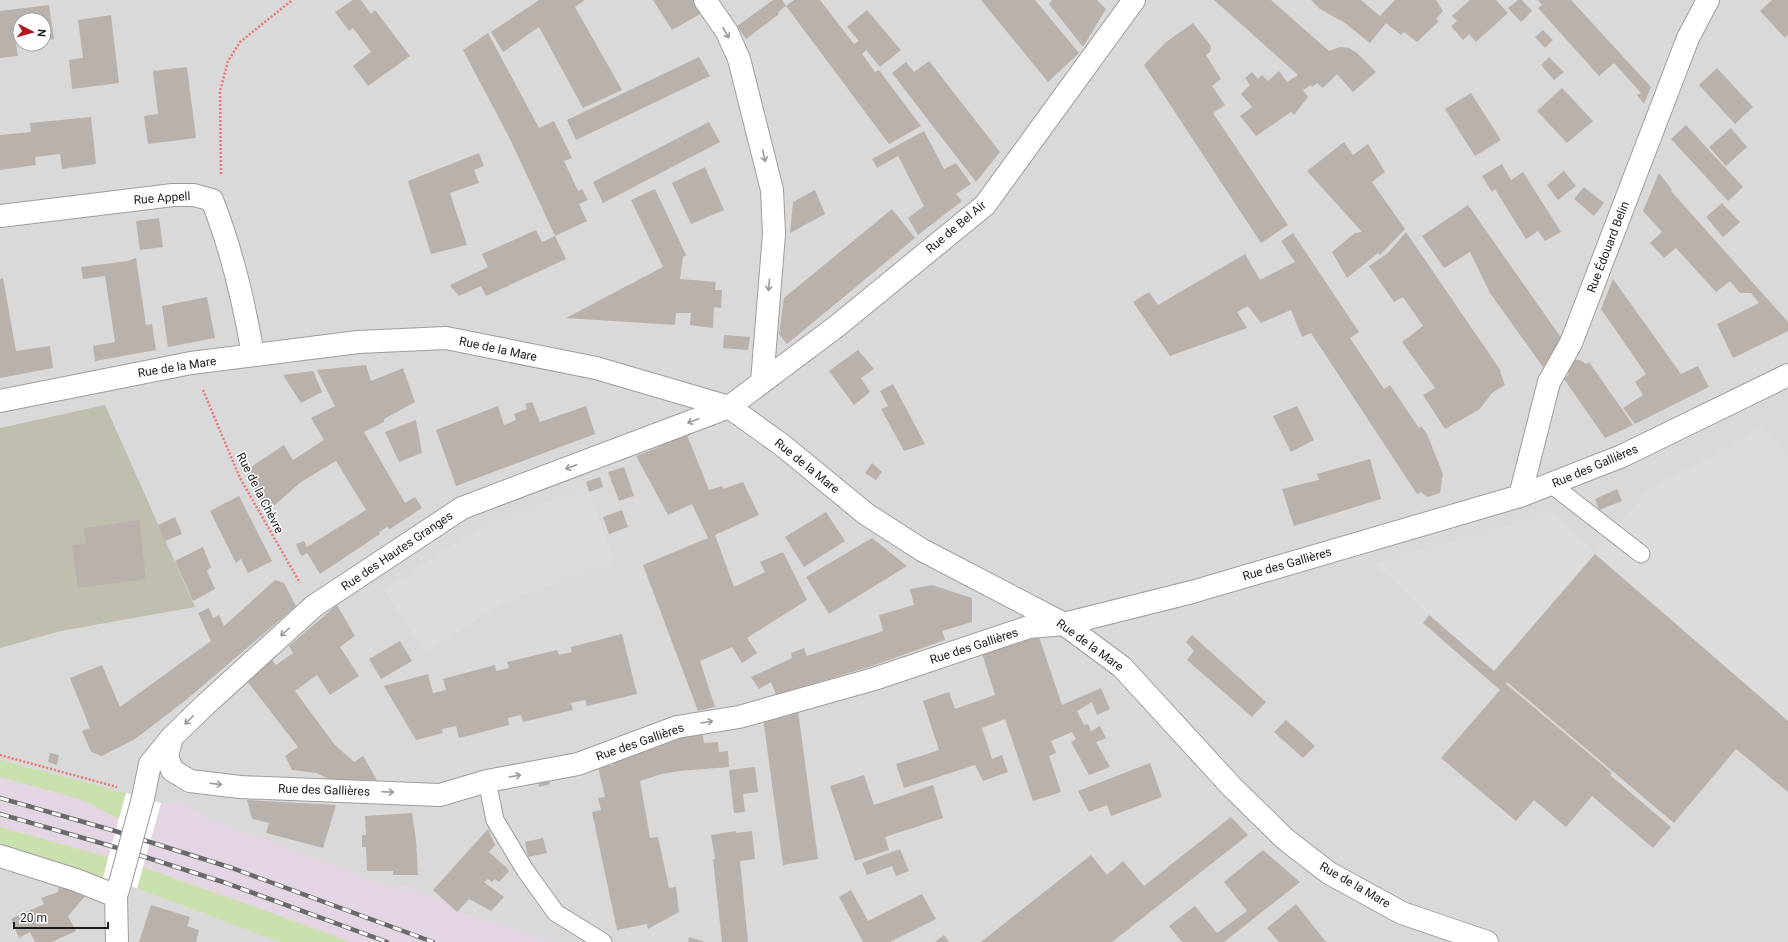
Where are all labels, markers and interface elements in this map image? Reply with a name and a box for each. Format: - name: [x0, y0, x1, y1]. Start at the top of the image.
- north arrow: [12, 12, 52, 52]
- one-way arrow: [723, 26, 731, 38]
- text: N: [35, 28, 48, 38]
- one-way arrow: [761, 150, 768, 163]
- street label: Rue Appell: [133, 189, 191, 207]
- street label: Rue de Bel Air: [923, 198, 989, 256]
- street label: Rue Édouard Belin: [1583, 199, 1632, 295]
- one-way arrow: [766, 278, 773, 291]
- street label: Rue de la Mare: [458, 334, 538, 364]
- street label: Rue de la Mare: [137, 354, 217, 380]
- one-way arrow: [687, 418, 699, 426]
- street label: Rue de la Mare: [772, 436, 842, 496]
- street label: Rue des Gallières: [1550, 442, 1640, 490]
- street label: Rue de la Chèvre: [234, 450, 286, 536]
- one-way arrow: [565, 464, 578, 471]
- street label: Rue des Hautes Granges: [339, 508, 455, 594]
- street label: Rue des Gallières: [1241, 545, 1333, 583]
- street label: Rue de la Mare: [1054, 616, 1126, 674]
- street label: Rue des Gallières: [928, 625, 1020, 667]
- one-way arrow: [280, 628, 290, 637]
- one-way arrow: [184, 715, 194, 725]
- one-way arrow: [700, 718, 713, 726]
- street label: Rue des Gallières: [594, 720, 686, 764]
- one-way arrow: [508, 772, 521, 780]
- one-way arrow: [209, 780, 222, 788]
- street label: Rue des Gallières: [278, 781, 370, 799]
- one-way arrow: [381, 789, 394, 796]
- street label: Rue de la Mare: [1317, 859, 1393, 911]
- scale bar: [14, 904, 108, 930]
- text: 20 m: [20, 911, 47, 925]

